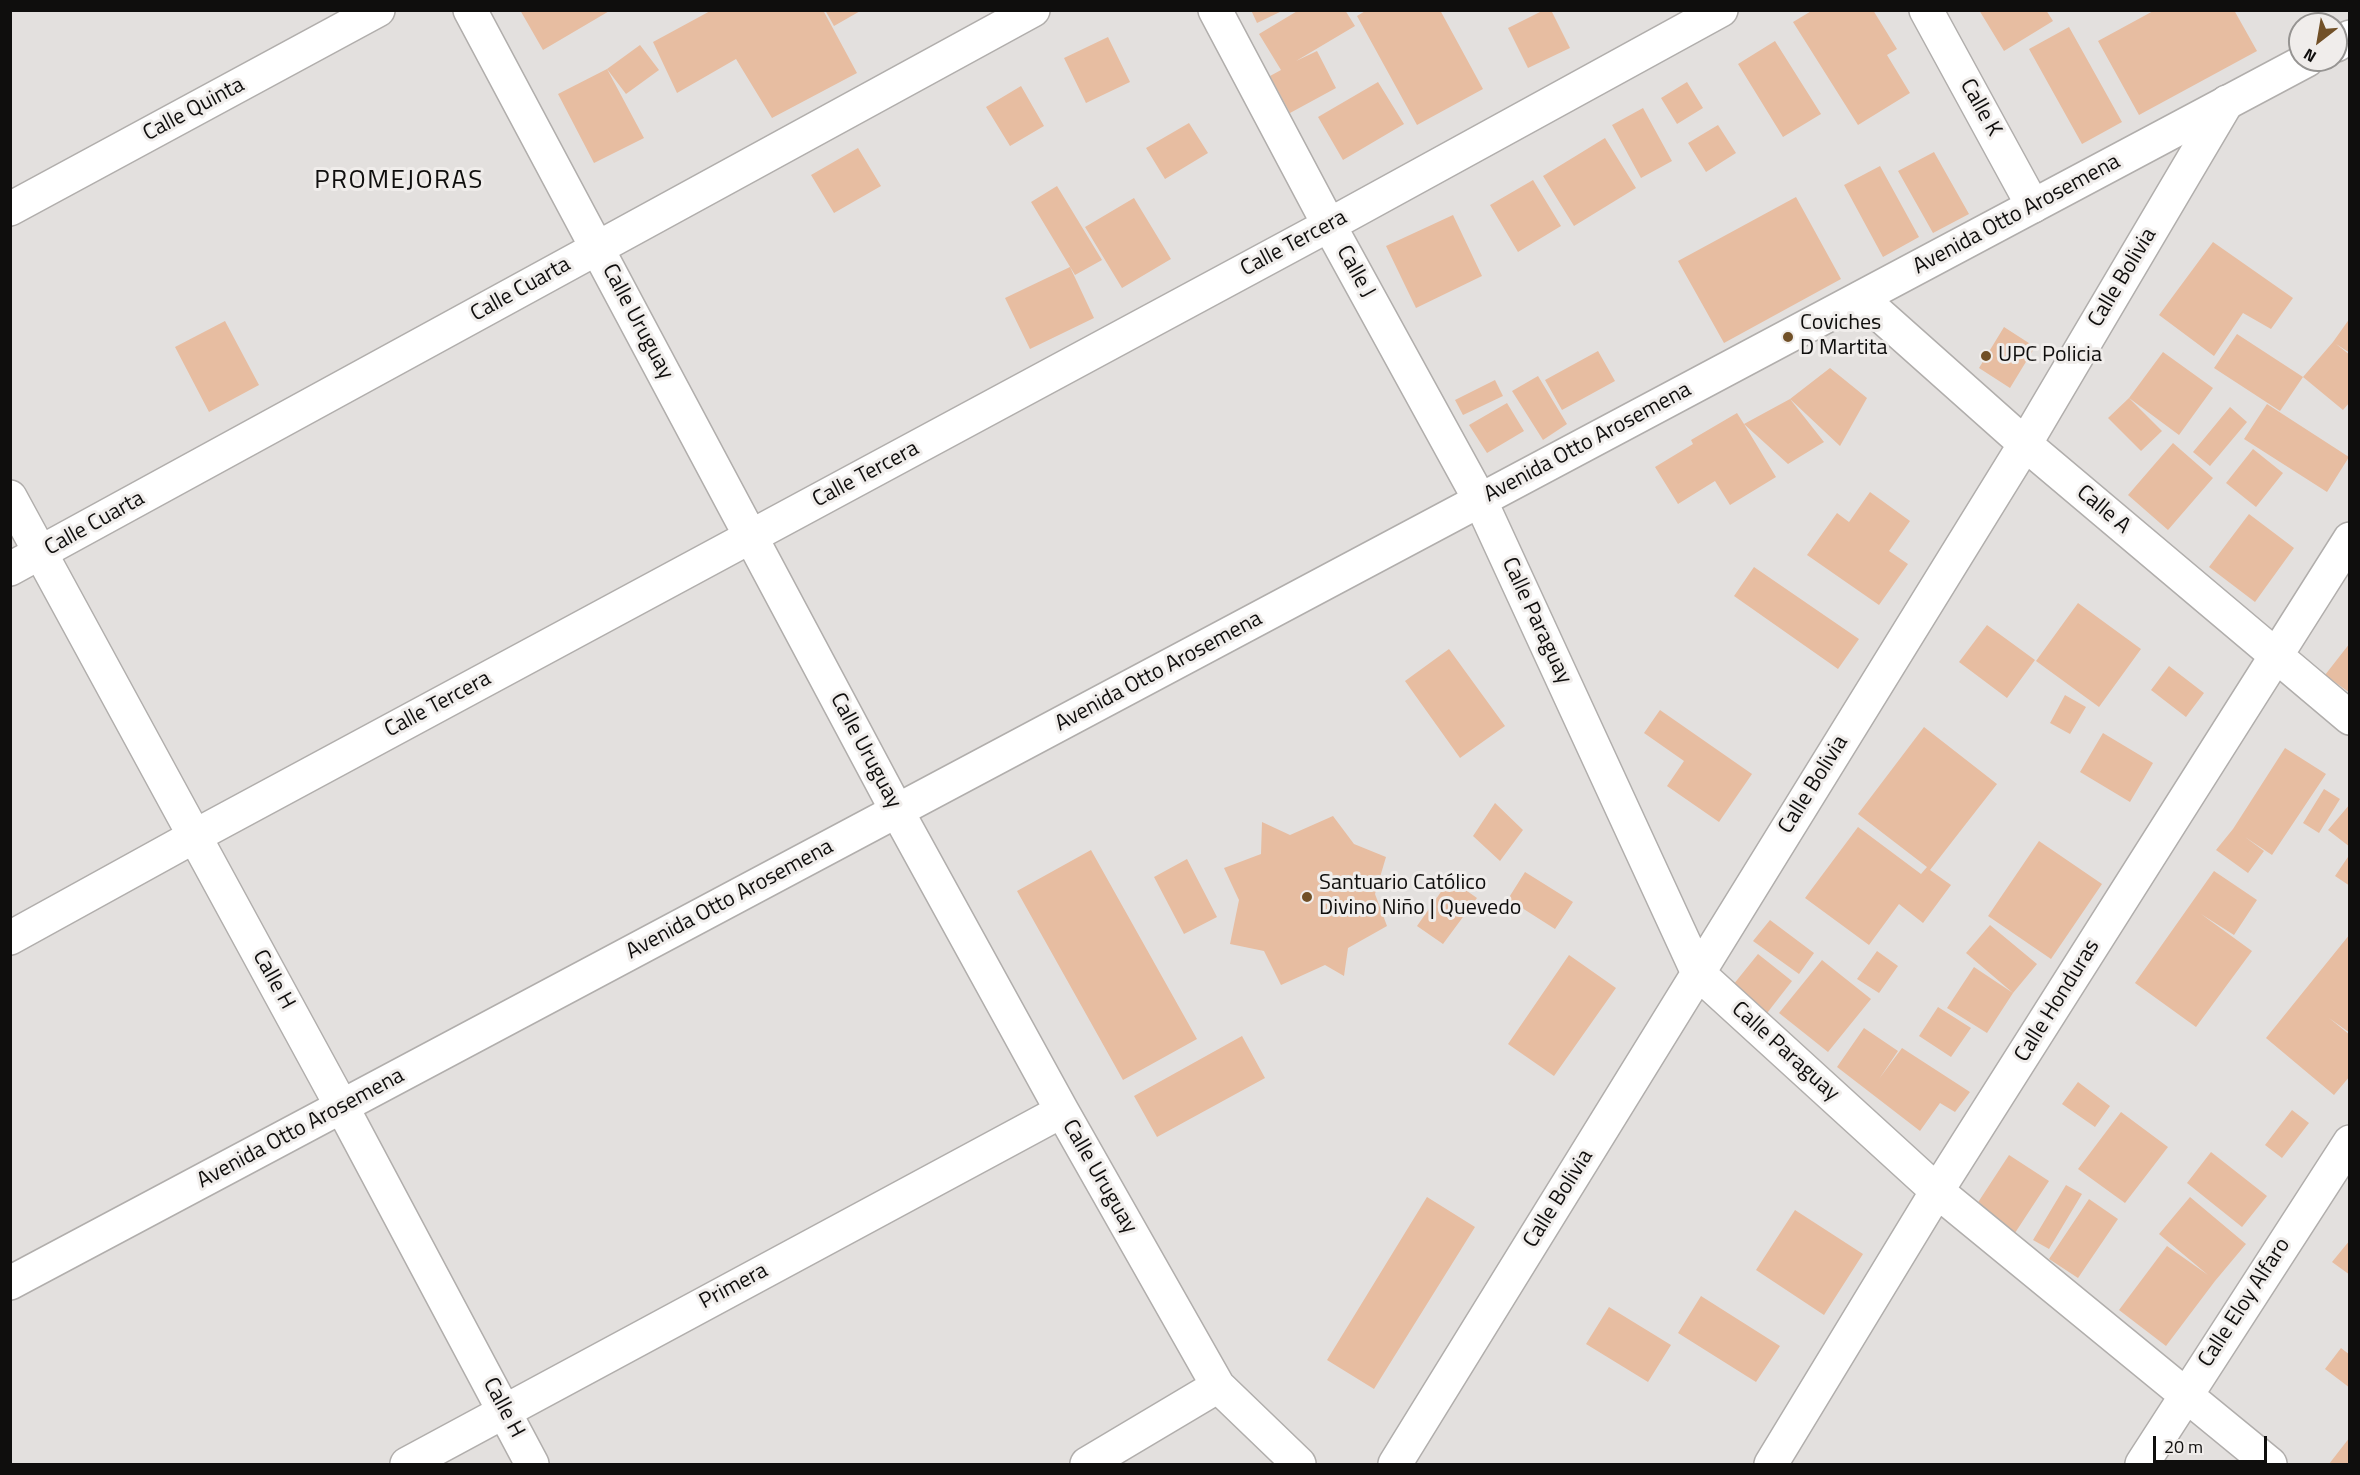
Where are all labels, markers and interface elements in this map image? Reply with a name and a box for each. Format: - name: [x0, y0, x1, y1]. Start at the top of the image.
- north arrow: [2288, 12, 2348, 72]
- text: N: [2299, 43, 2321, 69]
- street label: Calle Quinta: [139, 72, 249, 148]
- street label: Calle K: [1954, 75, 2006, 141]
- street label: Avenida Otto Arosemena: [1909, 149, 2125, 281]
- district label: PROMEJORAS: [314, 166, 484, 198]
- street label: Calle Tercera: [1236, 205, 1352, 283]
- street label: Calle Bolivia: [2083, 224, 2163, 332]
- street label: Calle J: [1330, 241, 1380, 303]
- street label: Calle Cuarta: [467, 252, 575, 328]
- street label: Calle Uruguay: [596, 260, 678, 384]
- place label: Coviches D Martita: [1800, 311, 1887, 362]
- marker: Coviches D Martita: [1781, 330, 1795, 344]
- place label: UPC Policia: [1998, 343, 2102, 369]
- marker: UPC Policia: [1979, 349, 1993, 363]
- street label: Avenida Otto Arosemena: [1480, 377, 1696, 509]
- street label: Calle Tercera: [808, 436, 924, 514]
- street label: Calle A: [2071, 480, 2135, 540]
- street label: Calle Cuarta: [41, 486, 149, 562]
- street label: Calle Paraguay: [1495, 554, 1577, 688]
- street label: Avenida Otto Arosemena: [1051, 606, 1267, 738]
- street label: Calle Tercera: [380, 666, 496, 744]
- street label: Calle Uruguay: [824, 689, 906, 813]
- street label: Calle Bolivia: [1774, 731, 1854, 839]
- street label: Avenida Otto Arosemena: [622, 834, 838, 966]
- place label: Santuario Católico Divino Niño | Quevedo: [1319, 871, 1521, 922]
- marker: Santuario Católico Divino Niño | Quevedo: [1300, 890, 1314, 904]
- street label: Calle Honduras: [2010, 935, 2106, 1067]
- street label: Calle H: [246, 946, 300, 1014]
- street label: Calle Paraguay: [1726, 997, 1844, 1107]
- street label: Avenida Otto Arosemena: [193, 1063, 409, 1195]
- street label: Calle Uruguay: [1056, 1115, 1142, 1239]
- street label: Calle Bolivia: [1519, 1145, 1599, 1253]
- street label: Calle Eloy Alfaro: [2193, 1233, 2297, 1373]
- street label: Primera: [695, 1258, 773, 1316]
- street label: Calle H: [476, 1374, 530, 1442]
- scale bar: [2156, 1424, 2270, 1462]
- text: 20 m: [2164, 1433, 2203, 1460]

